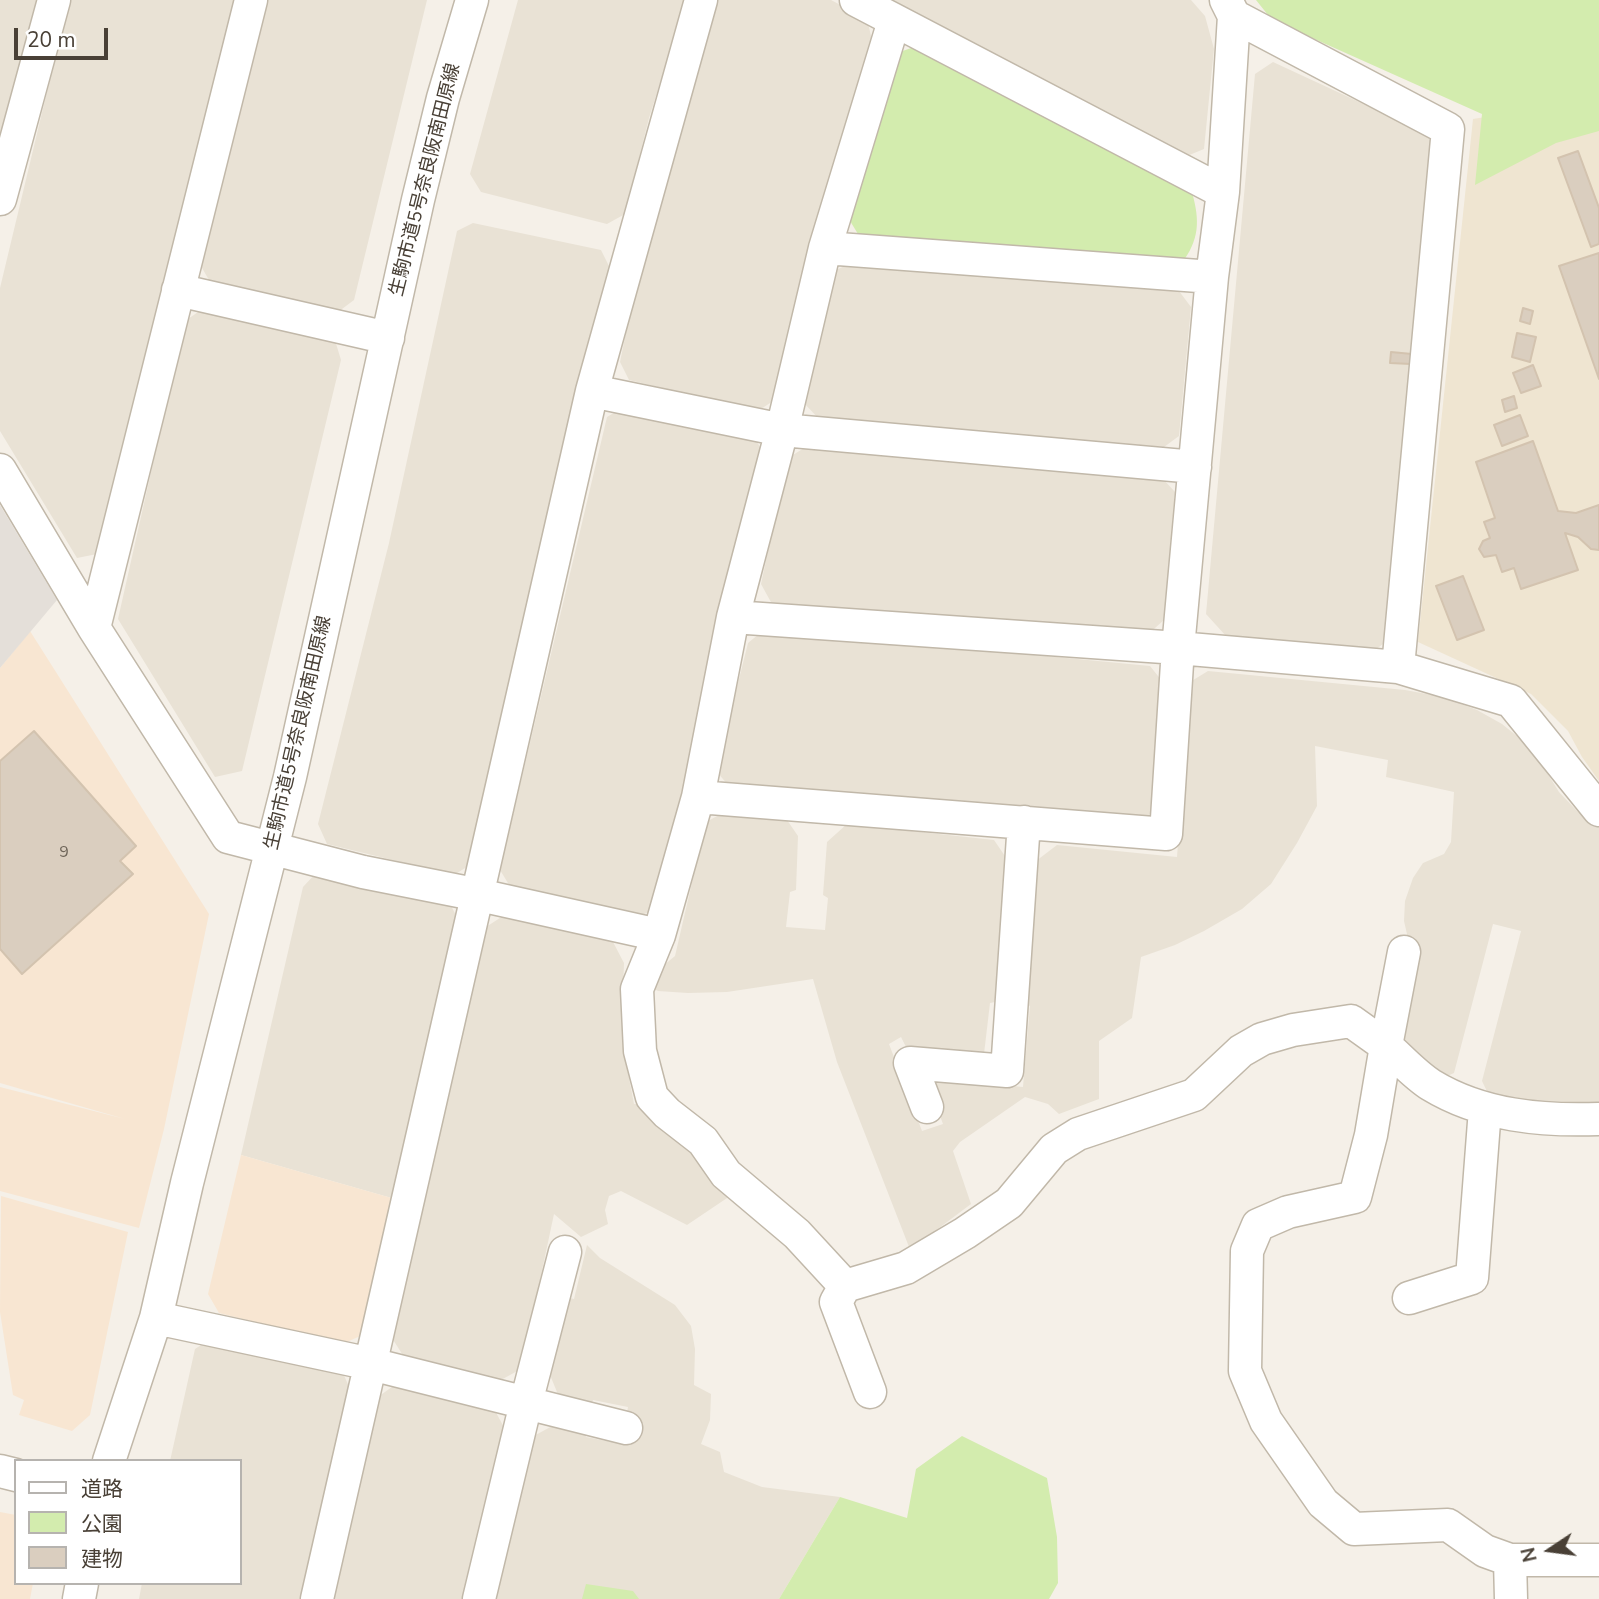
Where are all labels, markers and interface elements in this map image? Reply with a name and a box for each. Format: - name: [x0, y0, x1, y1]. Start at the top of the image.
- scale bar: [18, 14, 112, 58]
- text: 20 m: [27, 26, 76, 54]
- street label: 生駒市道5号奈良阪南田原線: [386, 61, 466, 299]
- street label: 生駒市道5号奈良阪南田原線: [261, 614, 337, 852]
- house number: 9: [59, 843, 69, 863]
- legend: [14, 1459, 242, 1585]
- text: 道路: [81, 1475, 123, 1503]
- text: 公園: [81, 1510, 123, 1538]
- north arrow: [1515, 1515, 1585, 1585]
- text: 建物: [81, 1545, 123, 1573]
- text: N: [1515, 1545, 1544, 1565]

